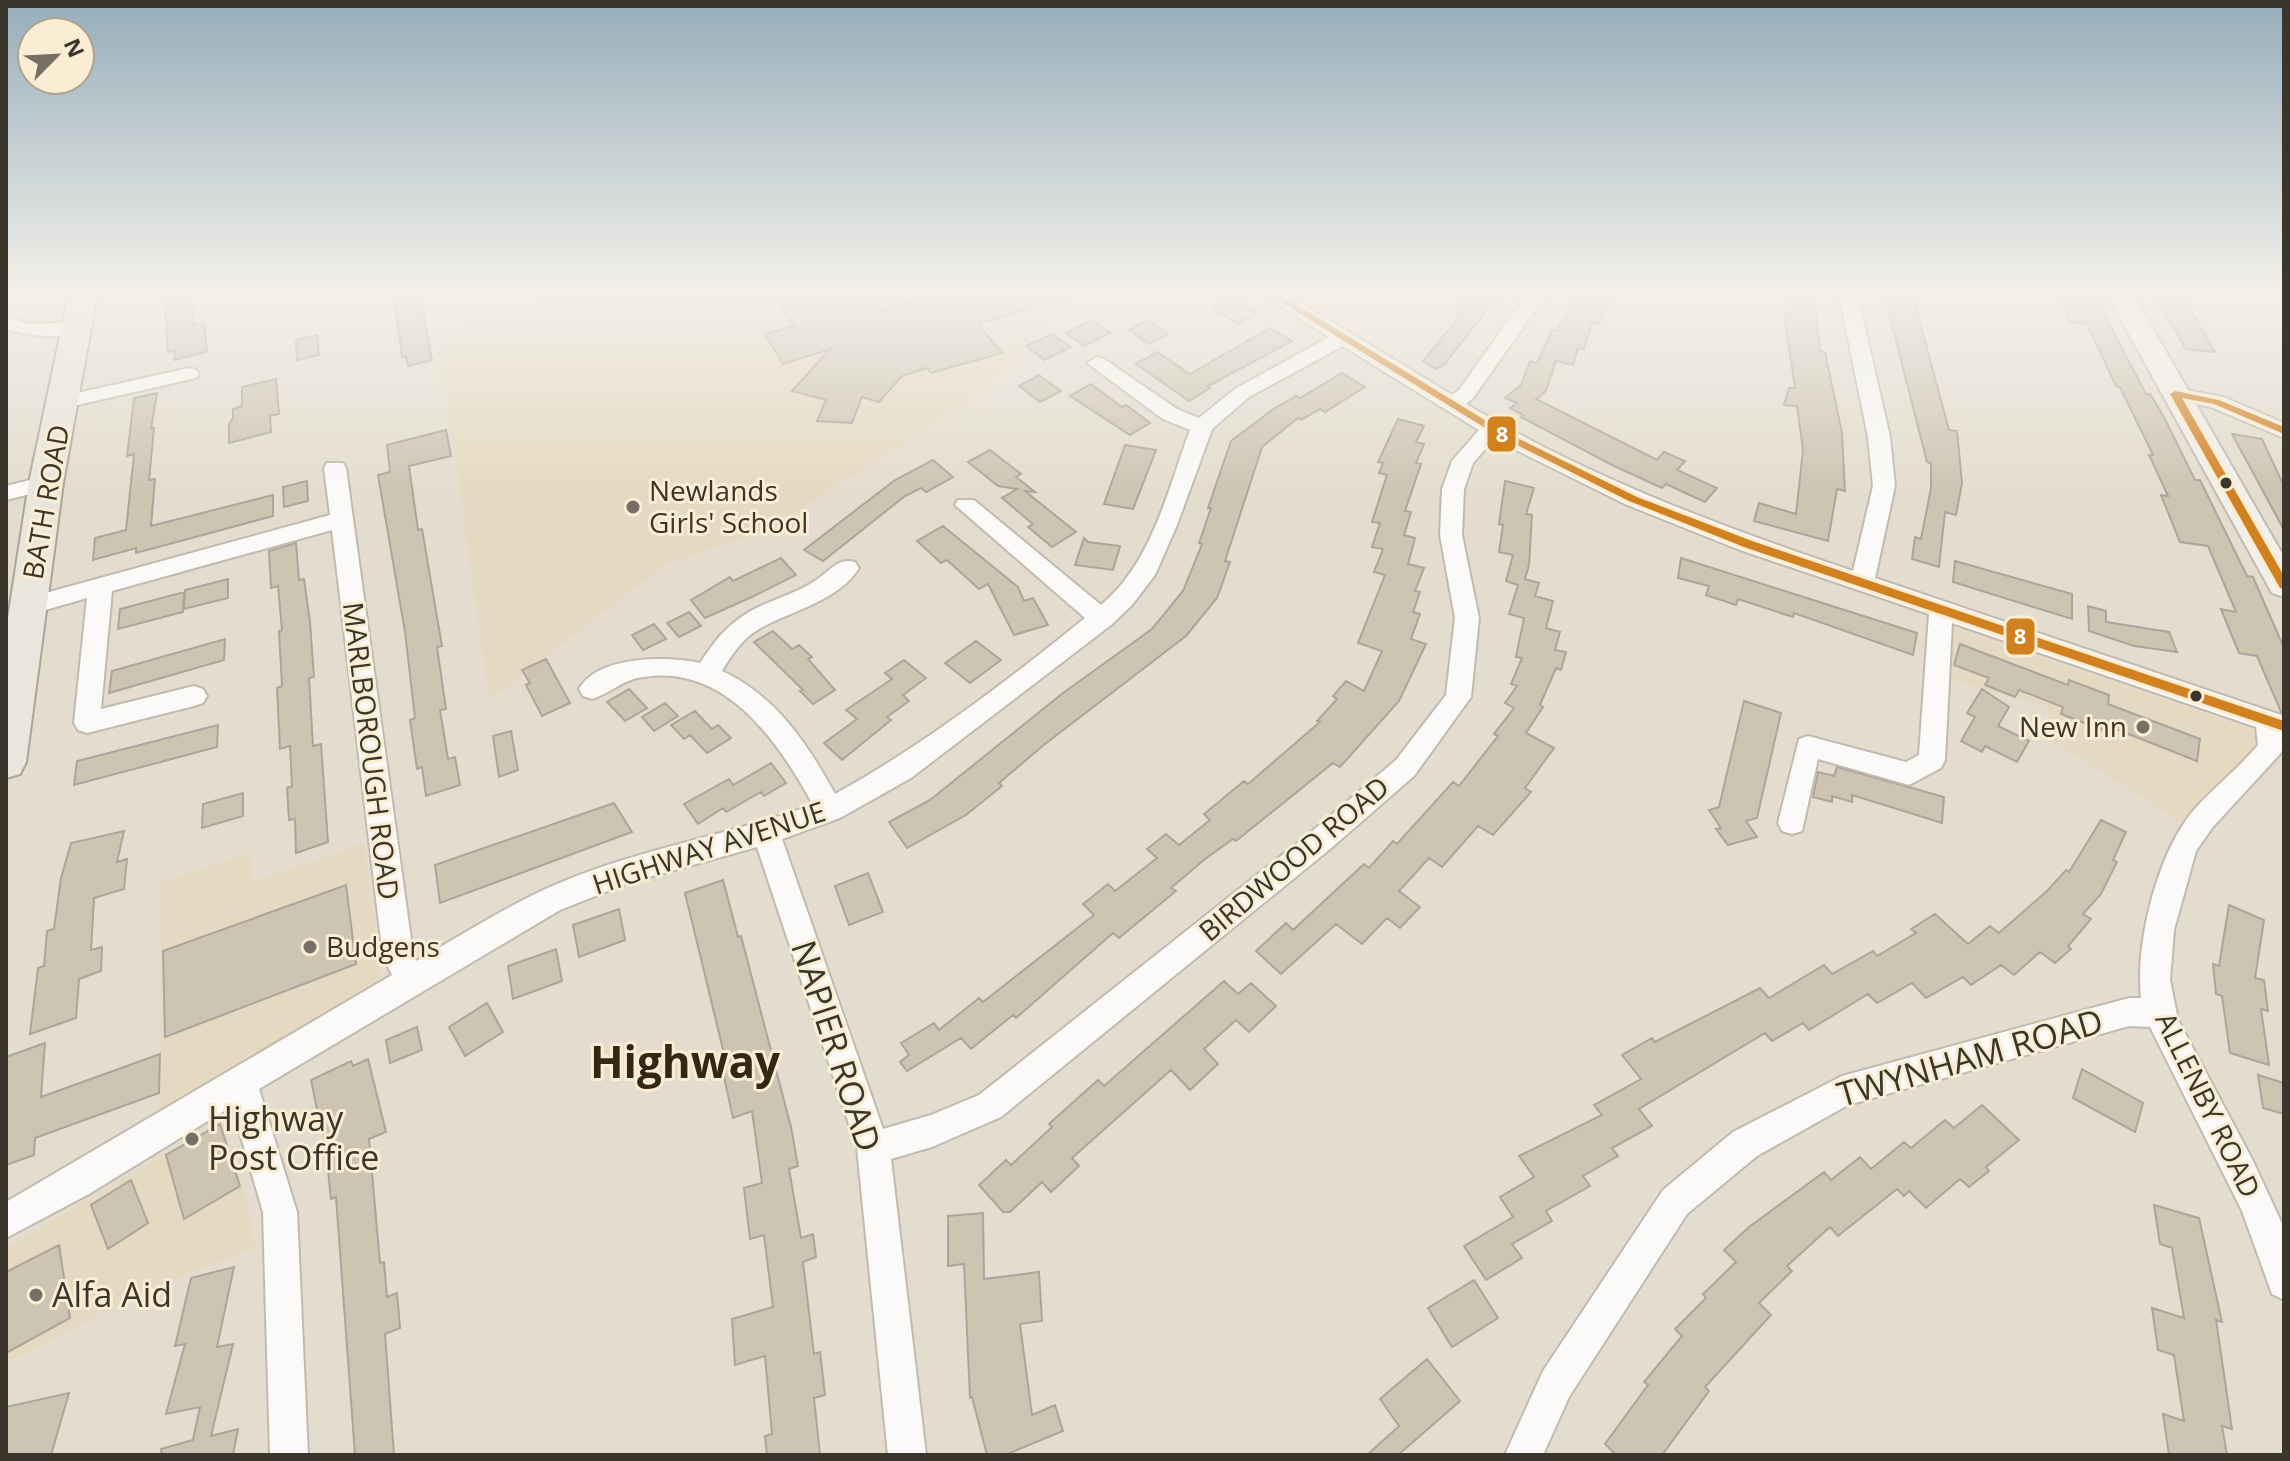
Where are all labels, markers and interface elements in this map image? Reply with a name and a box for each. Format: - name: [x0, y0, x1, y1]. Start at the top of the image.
- north arrow: [16, 16, 96, 96]
- text: N: [58, 33, 93, 62]
- line badge: 8: [1486, 415, 1517, 453]
- text: 8: [1496, 418, 1508, 448]
- street label: BATH ROAD: [13, 422, 77, 582]
- place label: Newlands Girls' School: [649, 471, 808, 541]
- unlabelled marker: [2218, 475, 2234, 491]
- marker: Newlands Girls' School: [624, 498, 642, 516]
- street label: MARLBOROUGH ROAD: [335, 600, 409, 902]
- line badge: 8: [2005, 617, 2036, 656]
- text: 8: [2014, 620, 2026, 650]
- unlabelled marker: [2188, 688, 2204, 704]
- place label: New Inn: [2019, 707, 2127, 745]
- marker: New Inn: [2134, 718, 2152, 736]
- street label: BIRDWOOD ROAD: [1190, 767, 1397, 949]
- street label: HIGHWAY AVENUE: [587, 791, 830, 903]
- place label: Budgens: [326, 927, 440, 965]
- street label: NAPIER ROAD: [781, 934, 893, 1157]
- marker: Budgens: [301, 938, 319, 956]
- street label: TWYNHAM ROAD: [1832, 997, 2108, 1117]
- street label: ALLENBY ROAD: [2148, 1006, 2270, 1204]
- district label: Highway: [590, 1031, 781, 1091]
- place label: Highway Post Office: [208, 1095, 379, 1180]
- marker: Highway Post Office: [183, 1130, 201, 1148]
- place label: Alfa Aid: [52, 1271, 172, 1317]
- marker: Alfa Aid: [27, 1286, 45, 1304]

